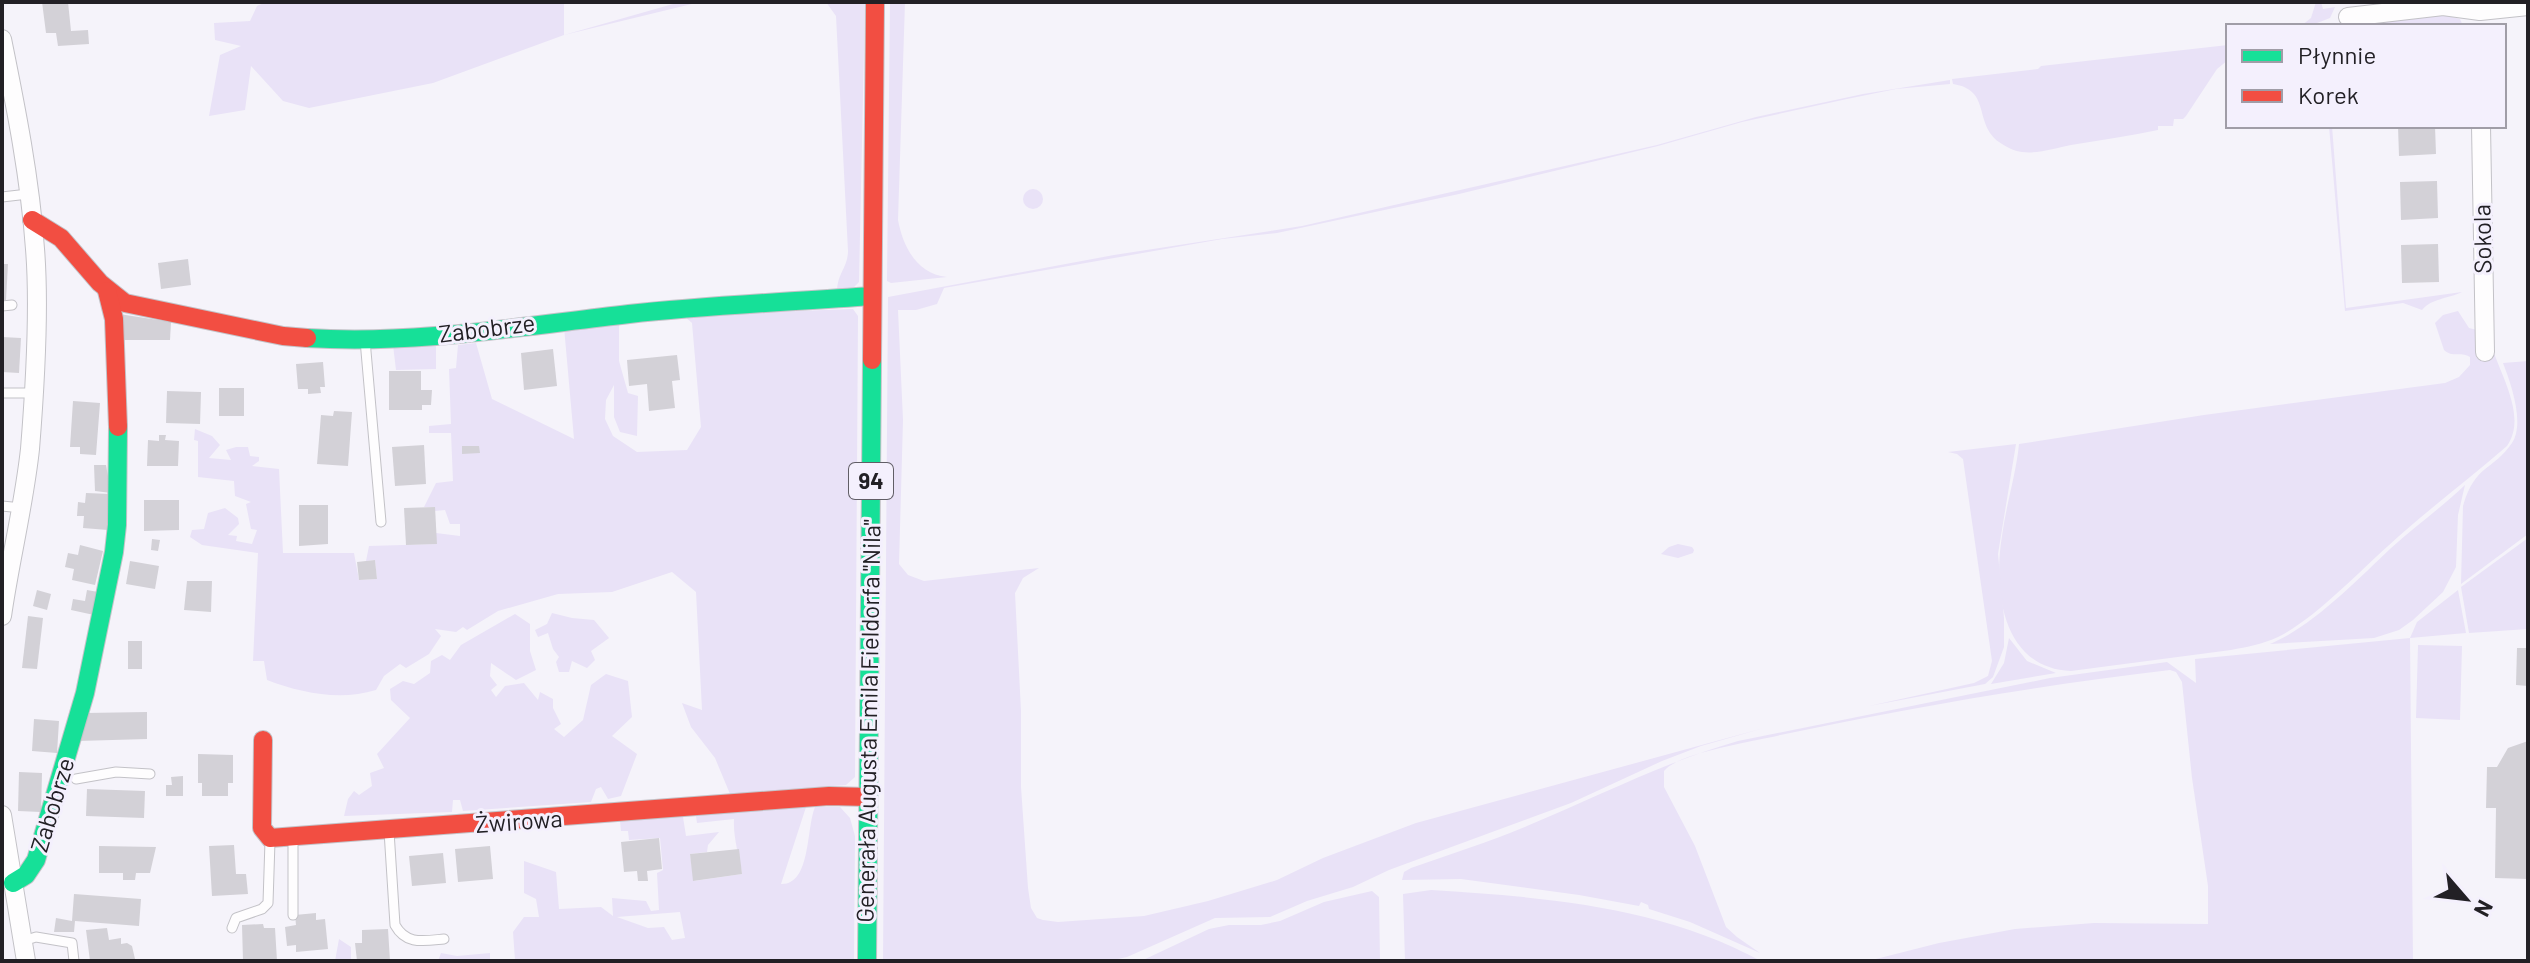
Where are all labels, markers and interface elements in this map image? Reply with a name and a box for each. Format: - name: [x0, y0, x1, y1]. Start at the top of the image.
- legend: [2226, 24, 2506, 128]
- text: Płynnie: [2298, 40, 2376, 69]
- text: Korek: [2298, 80, 2359, 109]
- street label: Sokola: [2466, 204, 2497, 274]
- street label: Zabobrze: [437, 307, 537, 348]
- road number: 94: [849, 463, 893, 499]
- street label: Generała Augusta Emila Fieldorfa "Nila": [849, 519, 886, 923]
- street label: Zabobrze: [24, 754, 80, 855]
- street label: Żwirowa: [474, 803, 563, 838]
- north arrow: [2426, 859, 2506, 939]
- text: N: [2470, 896, 2499, 921]

